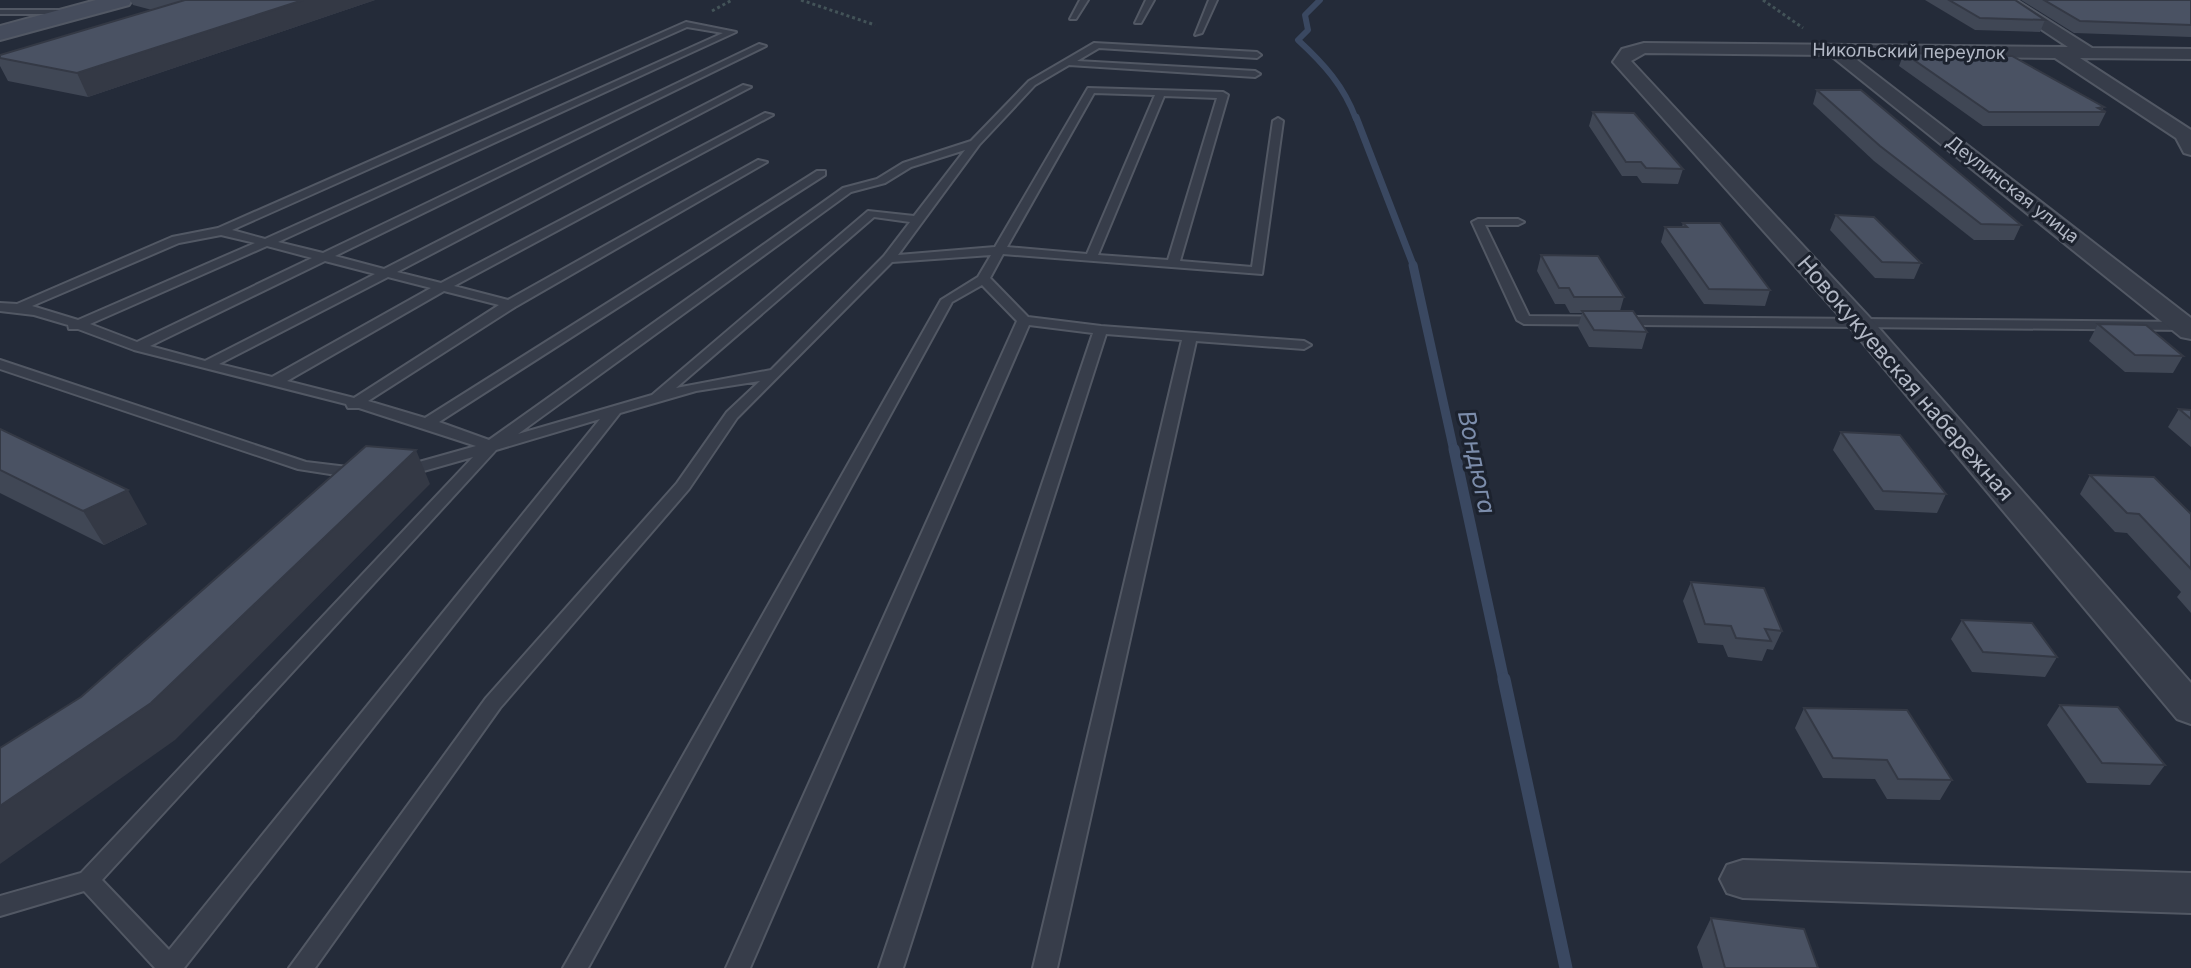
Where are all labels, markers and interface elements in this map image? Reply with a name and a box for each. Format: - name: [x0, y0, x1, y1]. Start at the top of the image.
- street label: Никольский переулок: [1812, 39, 2006, 63]
- street label: Деулинская улица: [1943, 131, 2083, 247]
- street label: Новокукуевская набережная: [1792, 250, 2020, 506]
- water label: Вондюга: [1452, 408, 1502, 516]

